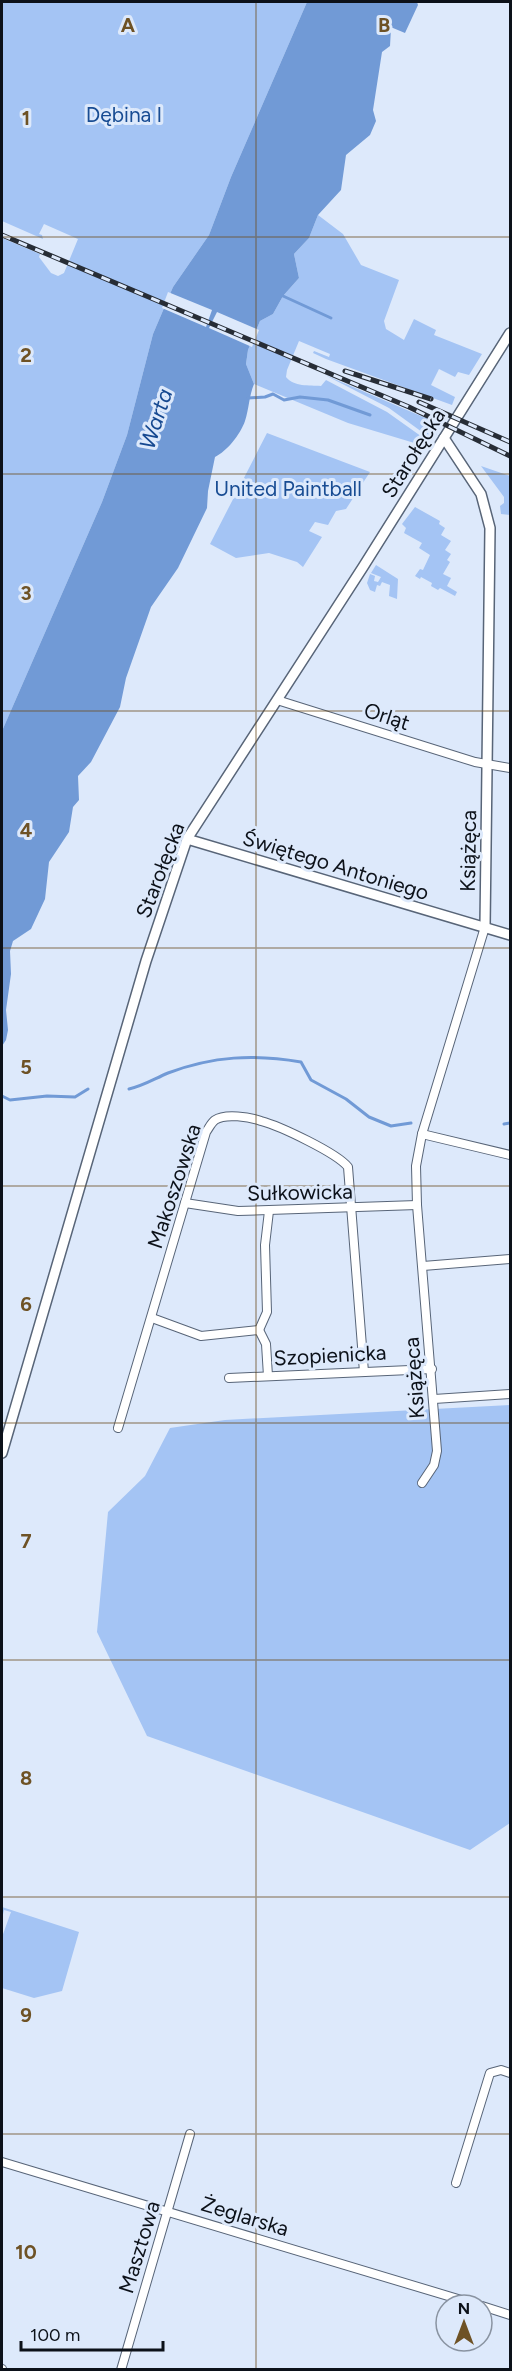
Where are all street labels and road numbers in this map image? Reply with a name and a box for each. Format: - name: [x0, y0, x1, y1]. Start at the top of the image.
- street label: Starołęcka: [376, 404, 450, 502]
- street label: Orląt: [361, 697, 413, 735]
- street label: Książęca: [455, 810, 481, 892]
- street label: Starołęcka: [130, 819, 190, 921]
- street label: Świętego Antoniego: [240, 825, 432, 905]
- street label: Makoszowska: [142, 1121, 206, 1251]
- street label: Sułkowicka: [247, 1179, 353, 1205]
- street label: Książęca: [399, 1336, 429, 1420]
- street label: Szopienicka: [273, 1340, 387, 1370]
- street label: Żeglarska: [198, 2191, 292, 2241]
- street label: Masztowa: [113, 2198, 165, 2296]

